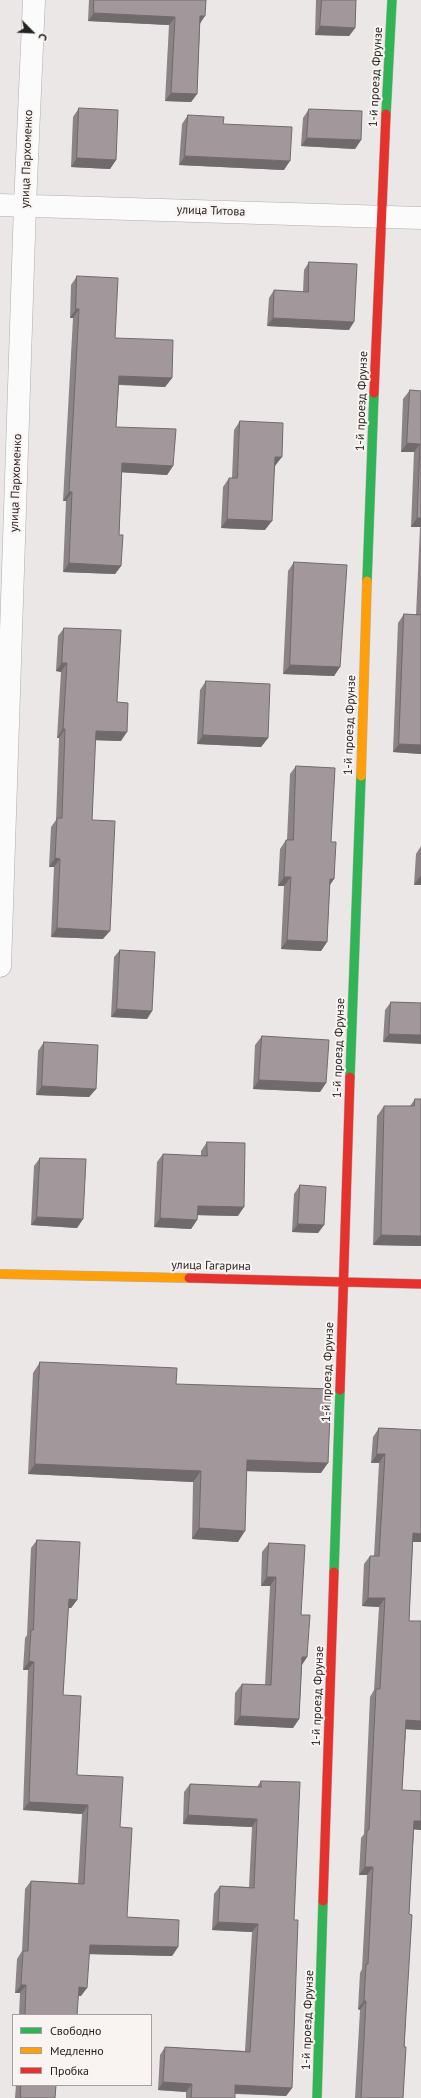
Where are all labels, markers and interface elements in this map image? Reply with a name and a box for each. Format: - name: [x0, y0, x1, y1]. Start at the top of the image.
- north arrow: [12, 12, 52, 52]
- street label: 1-й проезд Фрунзе: [366, 27, 386, 127]
- text: С: [35, 31, 51, 43]
- street label: улица Пархоменко: [18, 110, 36, 208]
- street label: улица Титова: [176, 203, 246, 219]
- street label: 1-й проезд Фрунзе: [353, 351, 371, 451]
- street label: улица Пархоменко: [7, 434, 25, 532]
- street label: 1-й проезд Фрунзе: [341, 675, 359, 775]
- street label: 1-й проезд Фрунзе: [330, 998, 348, 1098]
- street label: улица Гагарина: [171, 1258, 251, 1274]
- street label: 1-й проезд Фрунзе: [319, 1322, 337, 1422]
- street label: 1-й проезд Фрунзе: [309, 1646, 327, 1746]
- street label: 1-й проезд Фрунзе: [299, 1970, 317, 2070]
- legend: [12, 2014, 152, 2086]
- text: Свободно: [50, 2023, 101, 2038]
- text: Медленно: [50, 2043, 104, 2058]
- text: Пробка: [50, 2063, 89, 2078]

